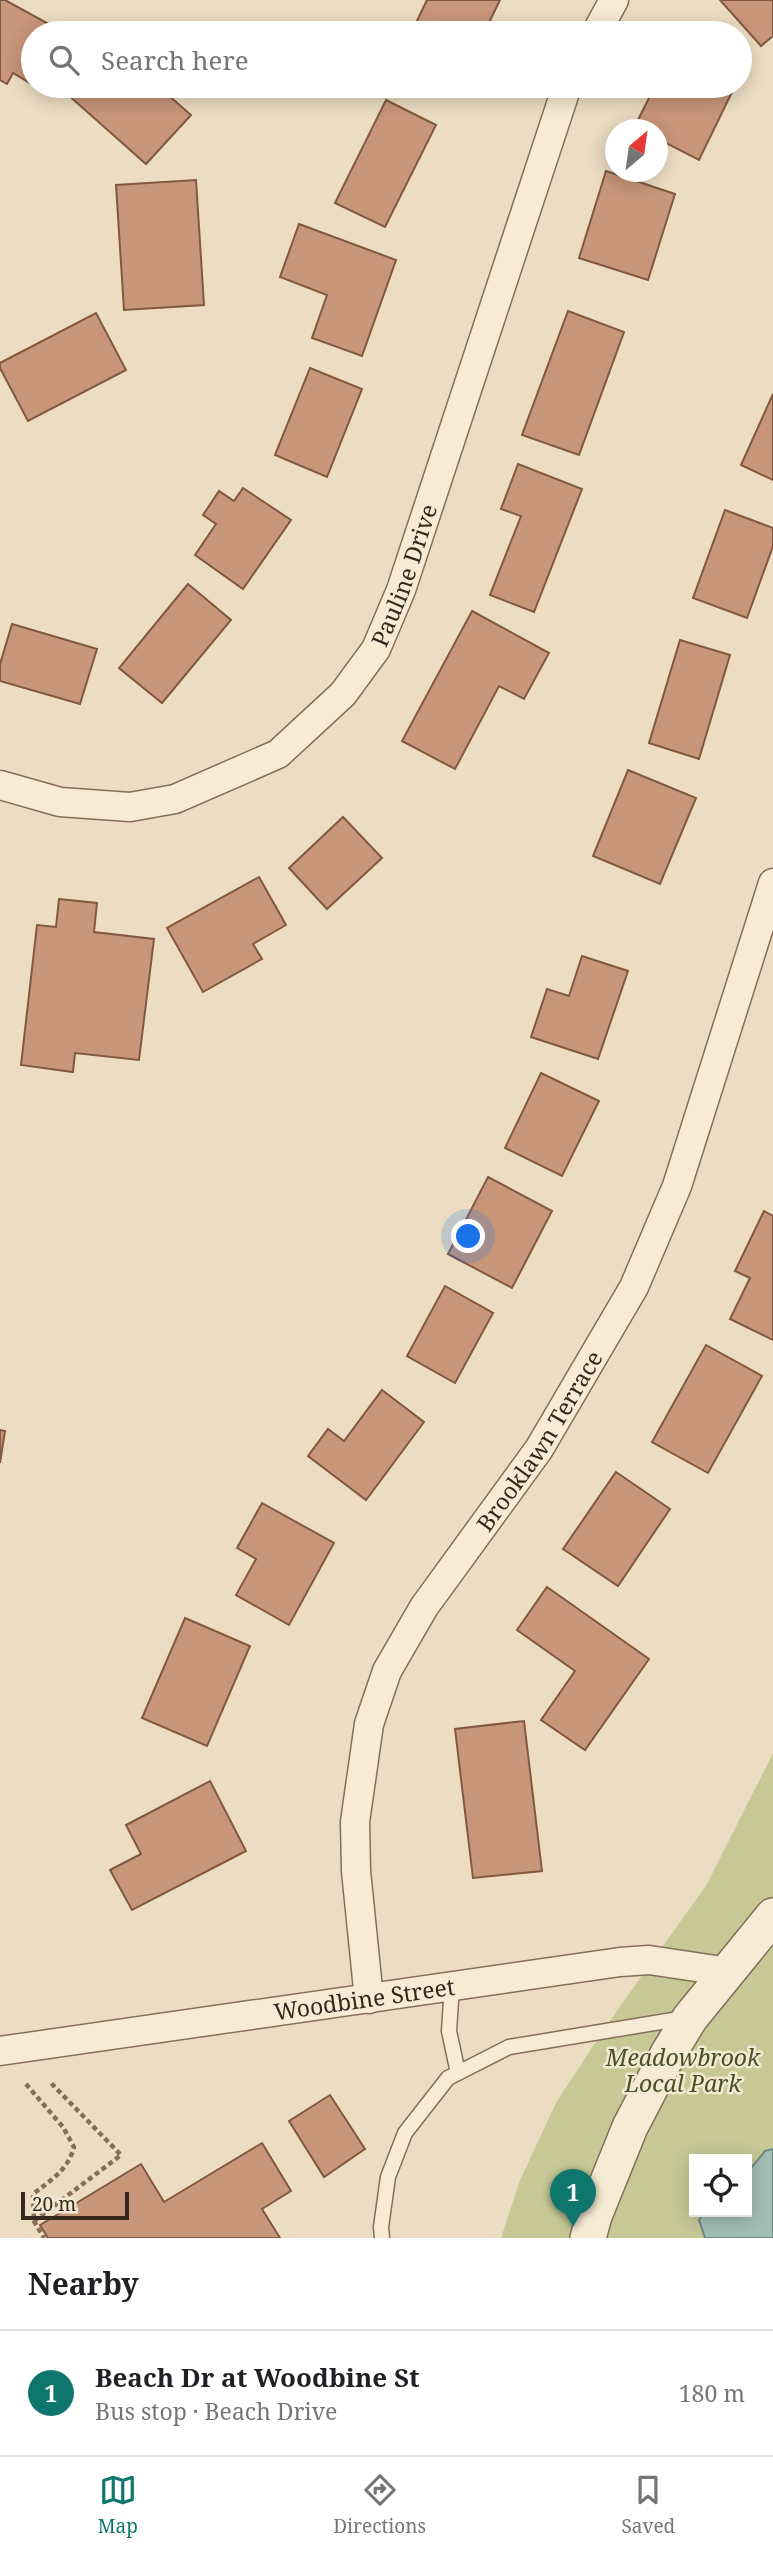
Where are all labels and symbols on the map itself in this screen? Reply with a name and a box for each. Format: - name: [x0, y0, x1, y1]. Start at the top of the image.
- north arrow: [605, 119, 668, 182]
- street label: Pauline Drive: [363, 500, 444, 651]
- your location: [451, 1219, 485, 1253]
- street label: Brooklawn Terrace: [468, 1344, 609, 1538]
- street label: Woodbine Street: [272, 1970, 457, 2027]
- park label: Meadowbrook Local Park: [605, 2041, 761, 2099]
- pin: 1: [550, 2169, 596, 2227]
- scale bar: [21, 2189, 130, 2221]

